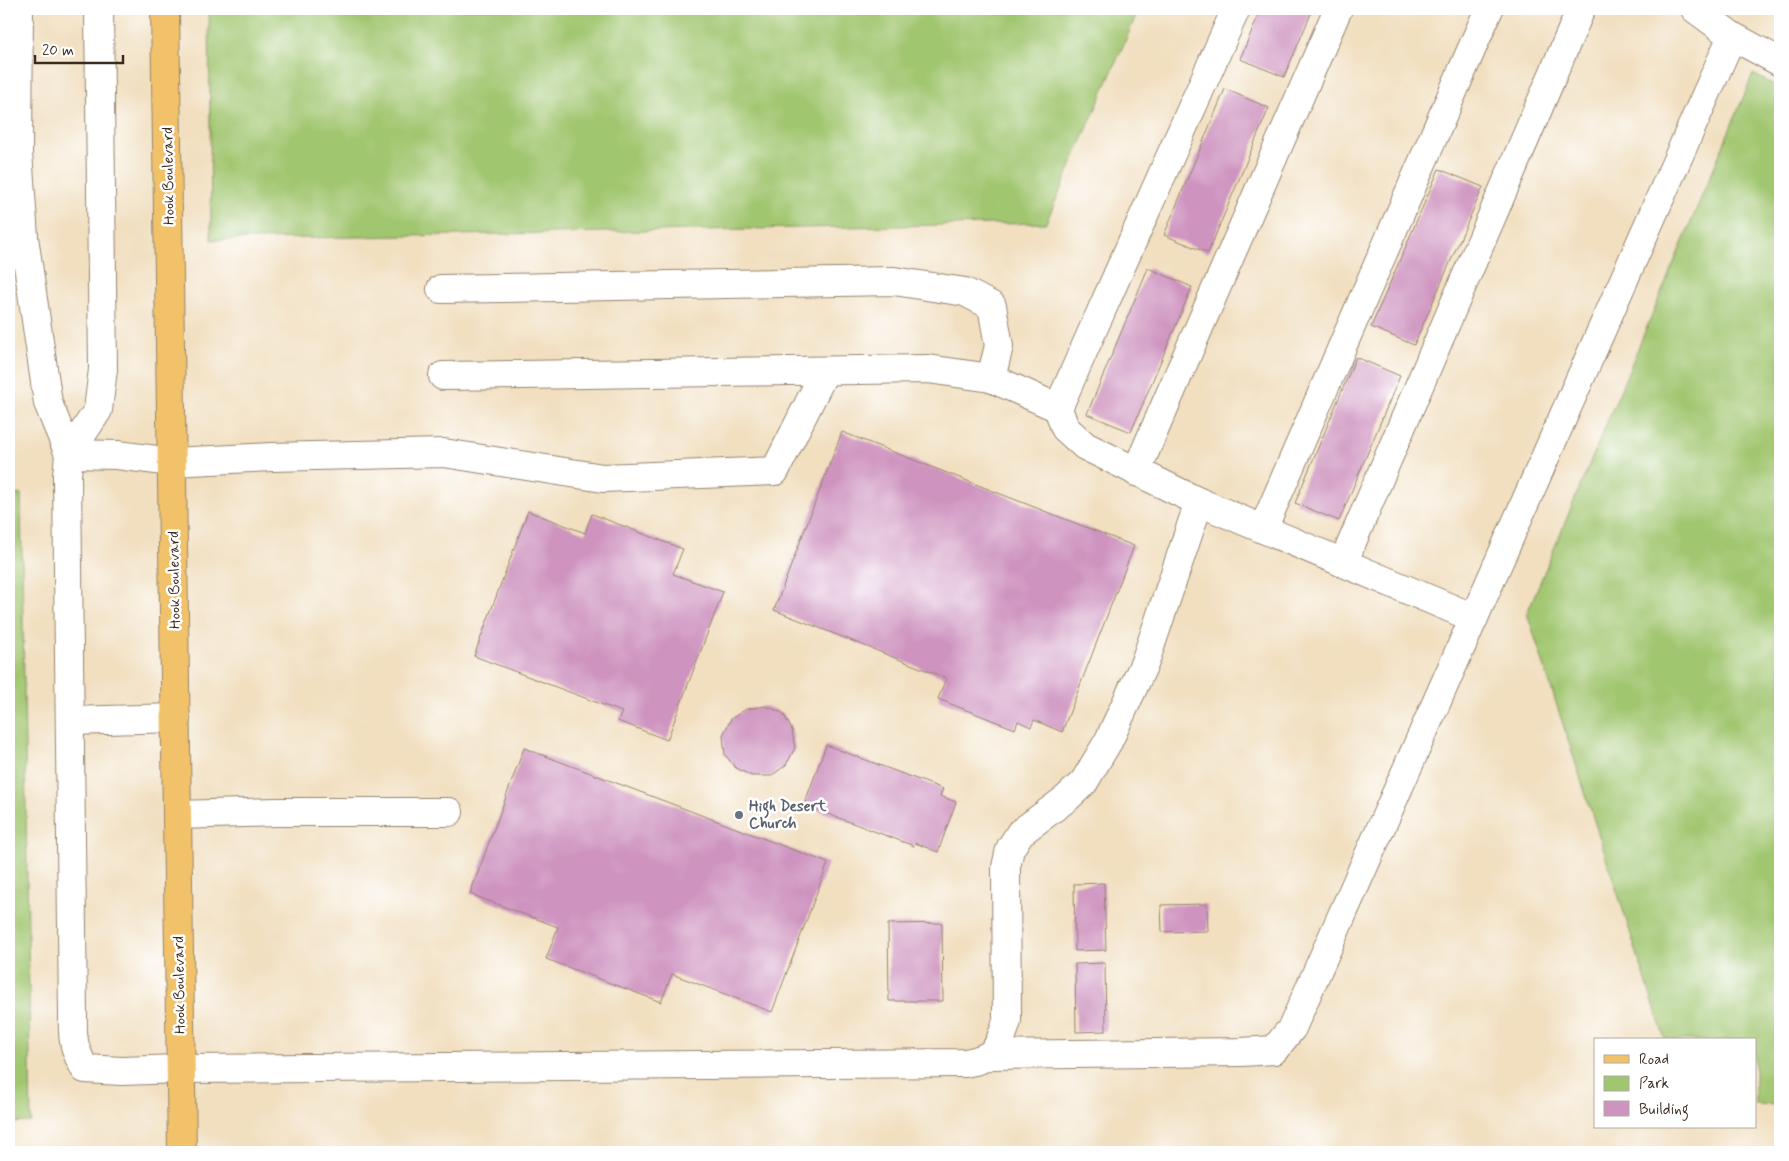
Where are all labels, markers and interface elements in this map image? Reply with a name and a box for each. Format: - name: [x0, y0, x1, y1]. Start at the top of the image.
- scale bar: [35, 32, 122, 64]
- text: 20 m: [42, 41, 74, 61]
- street label: Hook Boulevard: [158, 127, 180, 225]
- street label: Hook Boulevard: [164, 531, 186, 629]
- place label: High Desert Church: [749, 797, 827, 834]
- marker: High Desert Church: [733, 809, 745, 821]
- street label: Hook Boulevard: [169, 936, 191, 1034]
- legend: [1594, 1038, 1756, 1128]
- text: Road: [1639, 1050, 1669, 1070]
- text: Park: [1639, 1074, 1669, 1094]
- text: Building: [1639, 1100, 1689, 1121]

